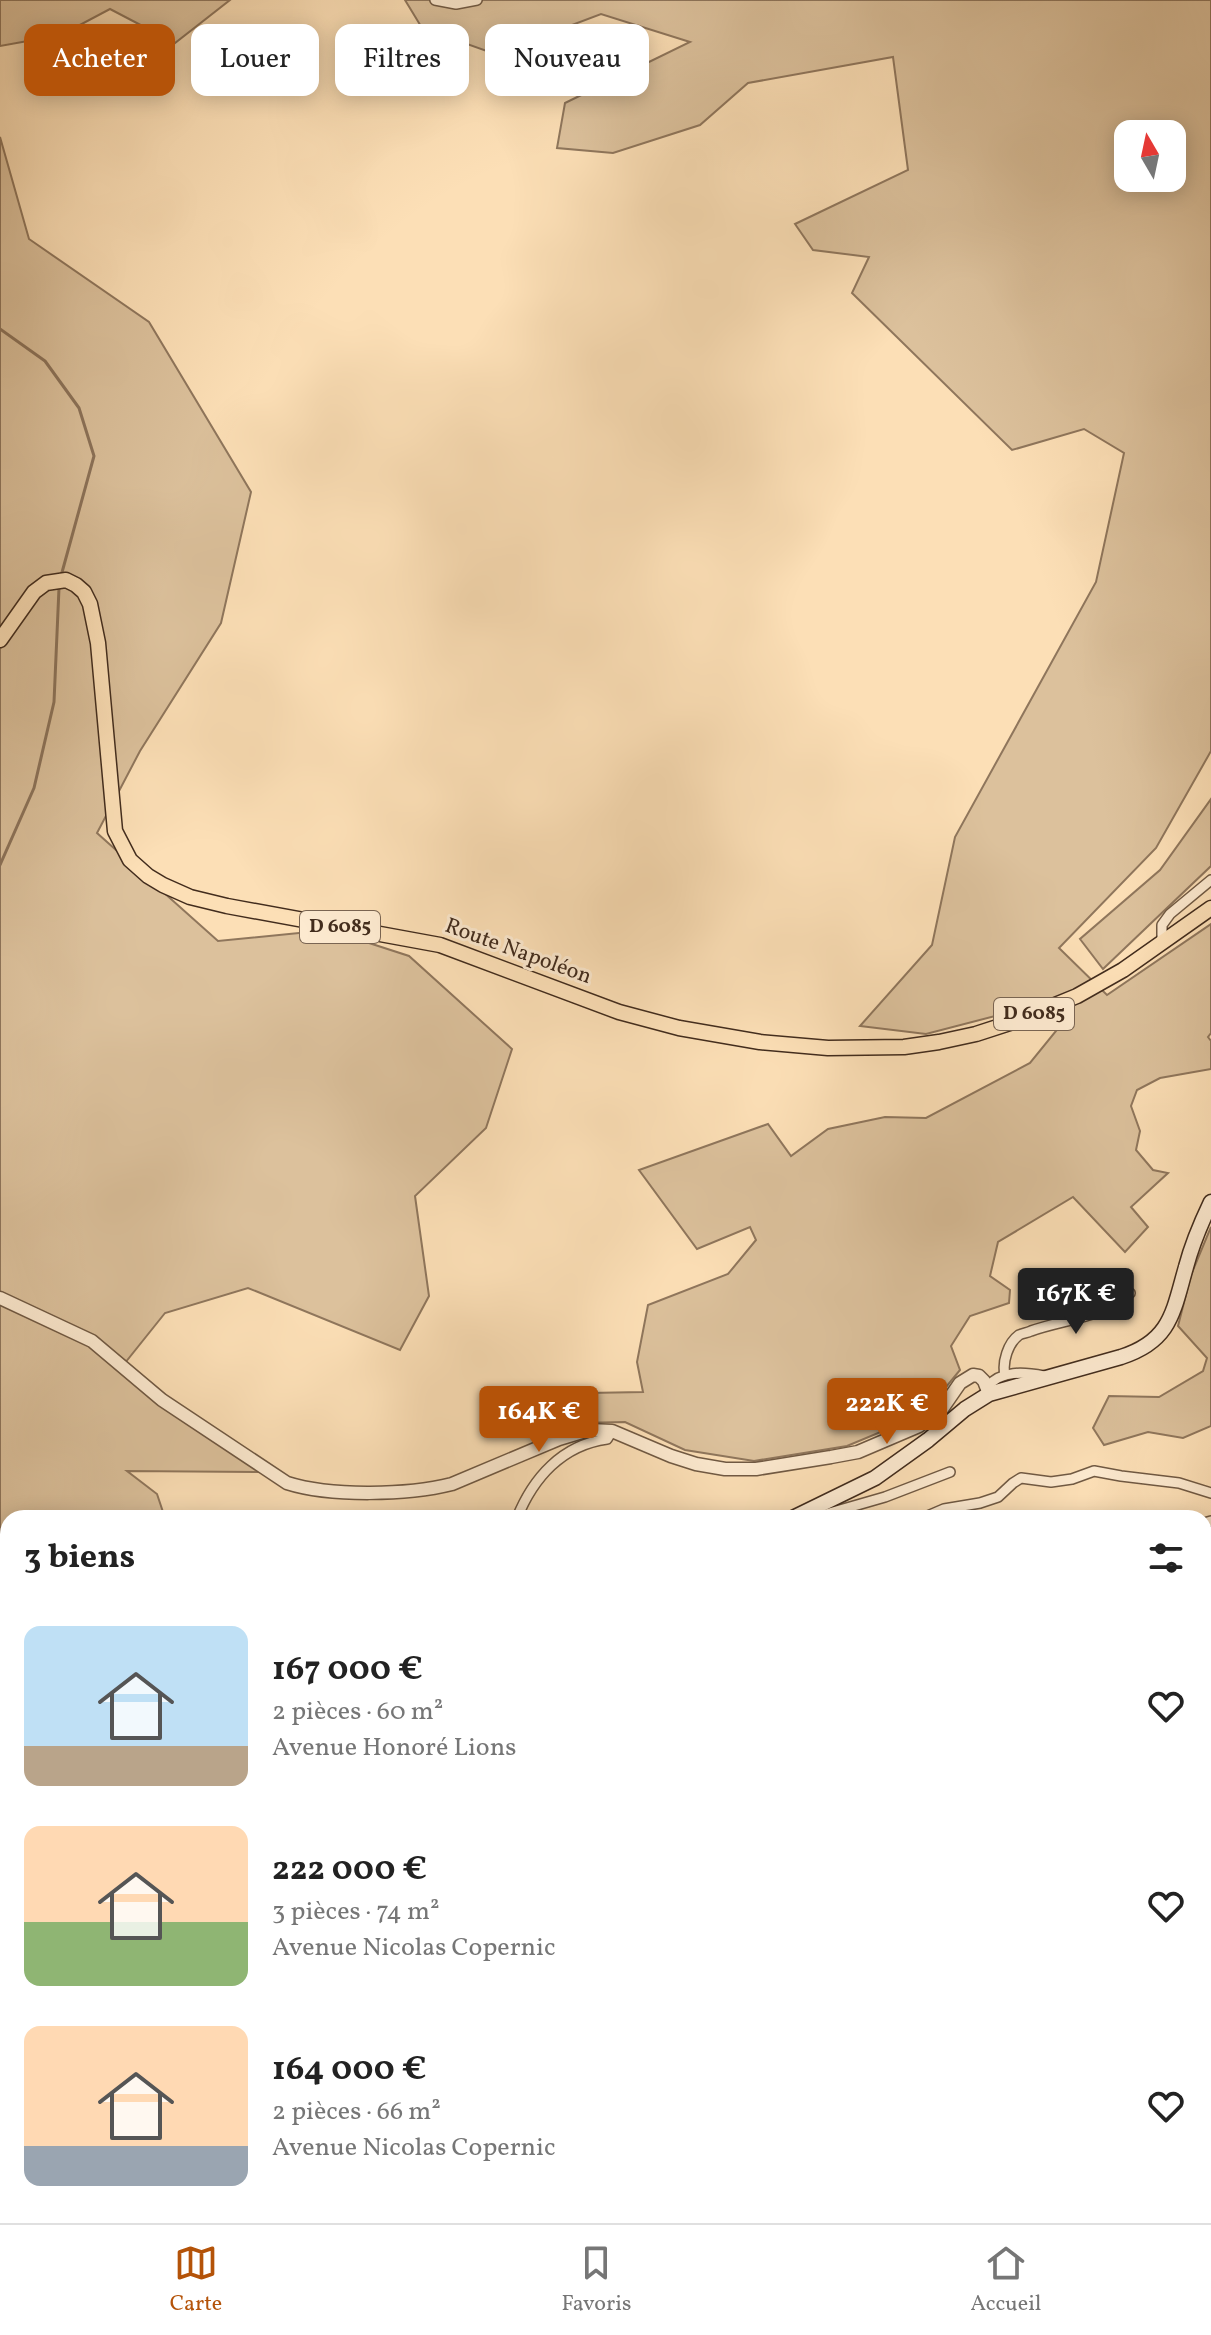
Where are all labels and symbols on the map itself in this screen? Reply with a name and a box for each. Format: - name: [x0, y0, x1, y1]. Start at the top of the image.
- north arrow: [1114, 120, 1186, 192]
- road number: D 6085: [300, 911, 380, 943]
- street label: Route Napoléon: [440, 911, 596, 993]
- road number: D 6085: [994, 998, 1074, 1030]
- pin: 167K €: [1011, 1268, 1141, 1336]
- pin: 222K €: [822, 1378, 952, 1446]
- pin: 164K €: [474, 1386, 604, 1454]

